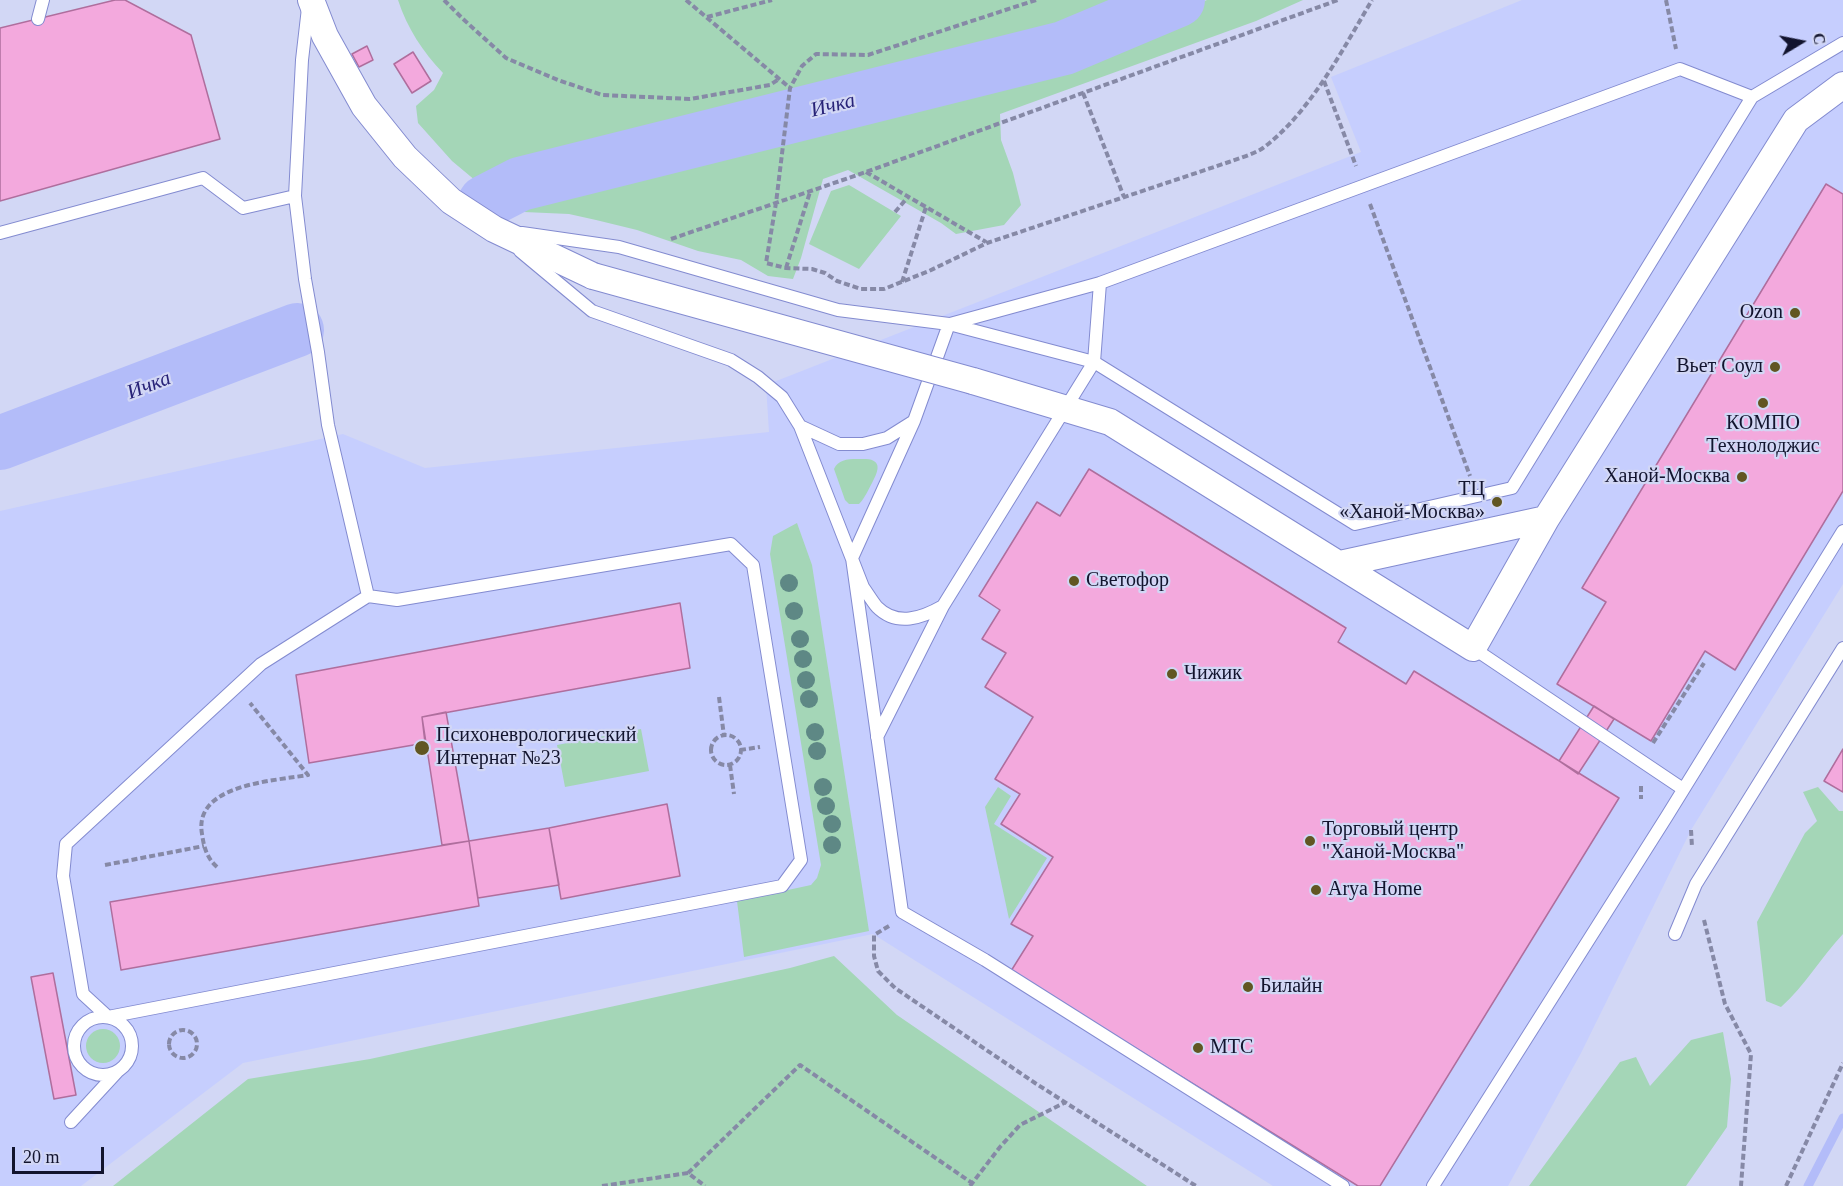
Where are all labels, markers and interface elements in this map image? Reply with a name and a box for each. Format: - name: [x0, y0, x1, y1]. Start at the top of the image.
- north arrow: [1771, 12, 1831, 72]
- text: С: [1810, 32, 1829, 46]
- water label: Ичка: [808, 88, 858, 124]
- place label: Ozon: [1740, 301, 1783, 325]
- marker: Ozon: [1788, 306, 1802, 320]
- place label: Вьет Соул: [1676, 355, 1763, 379]
- marker: Вьет Соул: [1768, 360, 1782, 374]
- water label: Ичка: [123, 366, 175, 406]
- marker: КОМПО Технолоджис: [1756, 396, 1770, 410]
- place label: КОМПО Технолоджис: [1706, 412, 1820, 459]
- place label: Ханой-Москва: [1604, 465, 1730, 489]
- marker: Ханой-Москва: [1735, 470, 1749, 484]
- place label: ТЦ «Ханой-Москва»: [1339, 478, 1485, 525]
- marker: ТЦ «Ханой-Москва»: [1490, 495, 1504, 509]
- place label: Светофор: [1086, 569, 1169, 593]
- marker: Светофор: [1067, 574, 1081, 588]
- place label: Чижик: [1184, 662, 1242, 686]
- marker: Чижик: [1165, 667, 1179, 681]
- place label: Психоневрологический Интернат №23: [436, 724, 636, 771]
- marker: Психоневрологический Интернат №23: [413, 739, 431, 757]
- place label: Торговый центр "Ханой-Москва": [1322, 818, 1464, 865]
- marker: Торговый центр "Ханой-Москва": [1303, 834, 1317, 848]
- place label: Arya Home: [1328, 878, 1422, 902]
- marker: Arya Home: [1309, 883, 1323, 897]
- place label: Билайн: [1260, 975, 1322, 999]
- marker: Билайн: [1241, 980, 1255, 994]
- place label: МТС: [1210, 1036, 1253, 1060]
- marker: МТС: [1191, 1041, 1205, 1055]
- scale bar: [15, 1135, 106, 1173]
- text: 20 m: [23, 1147, 60, 1167]

